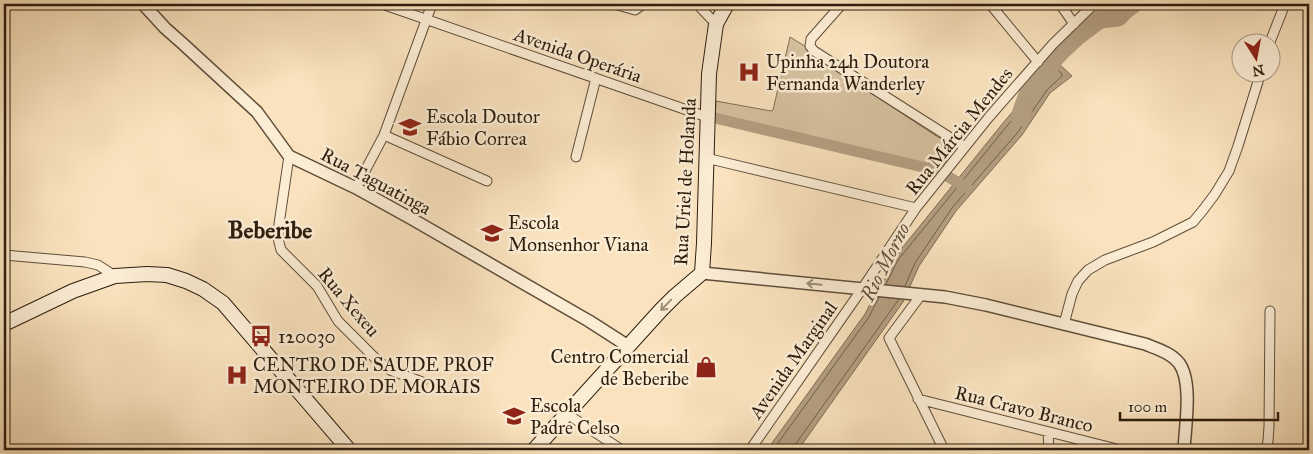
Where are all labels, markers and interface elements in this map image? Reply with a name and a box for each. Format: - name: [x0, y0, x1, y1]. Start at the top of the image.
- street label: Avenida Operária: [510, 22, 646, 88]
- north arrow: [1230, 32, 1280, 82]
- place label: Upinha 24h Doutora Fernanda Wanderley: [766, 50, 930, 95]
- hospital icon: Upinha 24h Doutora Fernanda Wanderley: [736, 59, 762, 85]
- text: N: [1251, 61, 1266, 80]
- street label: Rua Márcia Mendes: [901, 63, 1018, 199]
- street label: Rua Uriel de Holanda: [669, 97, 701, 266]
- place label: Escola Doutor Fábio Correa: [426, 105, 541, 150]
- school or university icon: Escola Doutor Fábio Correa: [397, 114, 423, 140]
- street label: Rua Taguatinga: [316, 142, 436, 221]
- place label: Escola Monsenhor Viana: [508, 211, 650, 256]
- district label: Beberibe: [228, 215, 312, 245]
- water label: Rio Morno: [855, 219, 915, 306]
- school or university icon: Escola Monsenhor Viana: [479, 220, 505, 246]
- street label: Rua Xexeu: [313, 262, 385, 342]
- one-way arrow: [806, 279, 822, 289]
- street label: Avenida Marginal: [743, 296, 843, 425]
- one-way arrow: [659, 299, 672, 311]
- bus stop icon: 120030: [248, 323, 274, 349]
- place label: 120030: [278, 325, 336, 348]
- place label: Centro Comercial de Beberibe: [551, 345, 690, 390]
- place label: CENTRO DE SAUDE PROF MONTEIRO DE MORAIS: [253, 353, 494, 398]
- shop icon: Centro Comercial de Beberibe: [693, 354, 719, 380]
- hospital icon: CENTRO DE SAUDE PROF MONTEIRO DE MORAIS: [224, 362, 250, 388]
- street label: Rua Cravo Branco: [952, 381, 1096, 437]
- scale bar: [1120, 389, 1278, 421]
- place label: Escola Padre Celso: [530, 394, 620, 439]
- text: 100 m: [1128, 398, 1168, 416]
- school or university icon: Escola Padre Celso: [501, 403, 527, 429]

